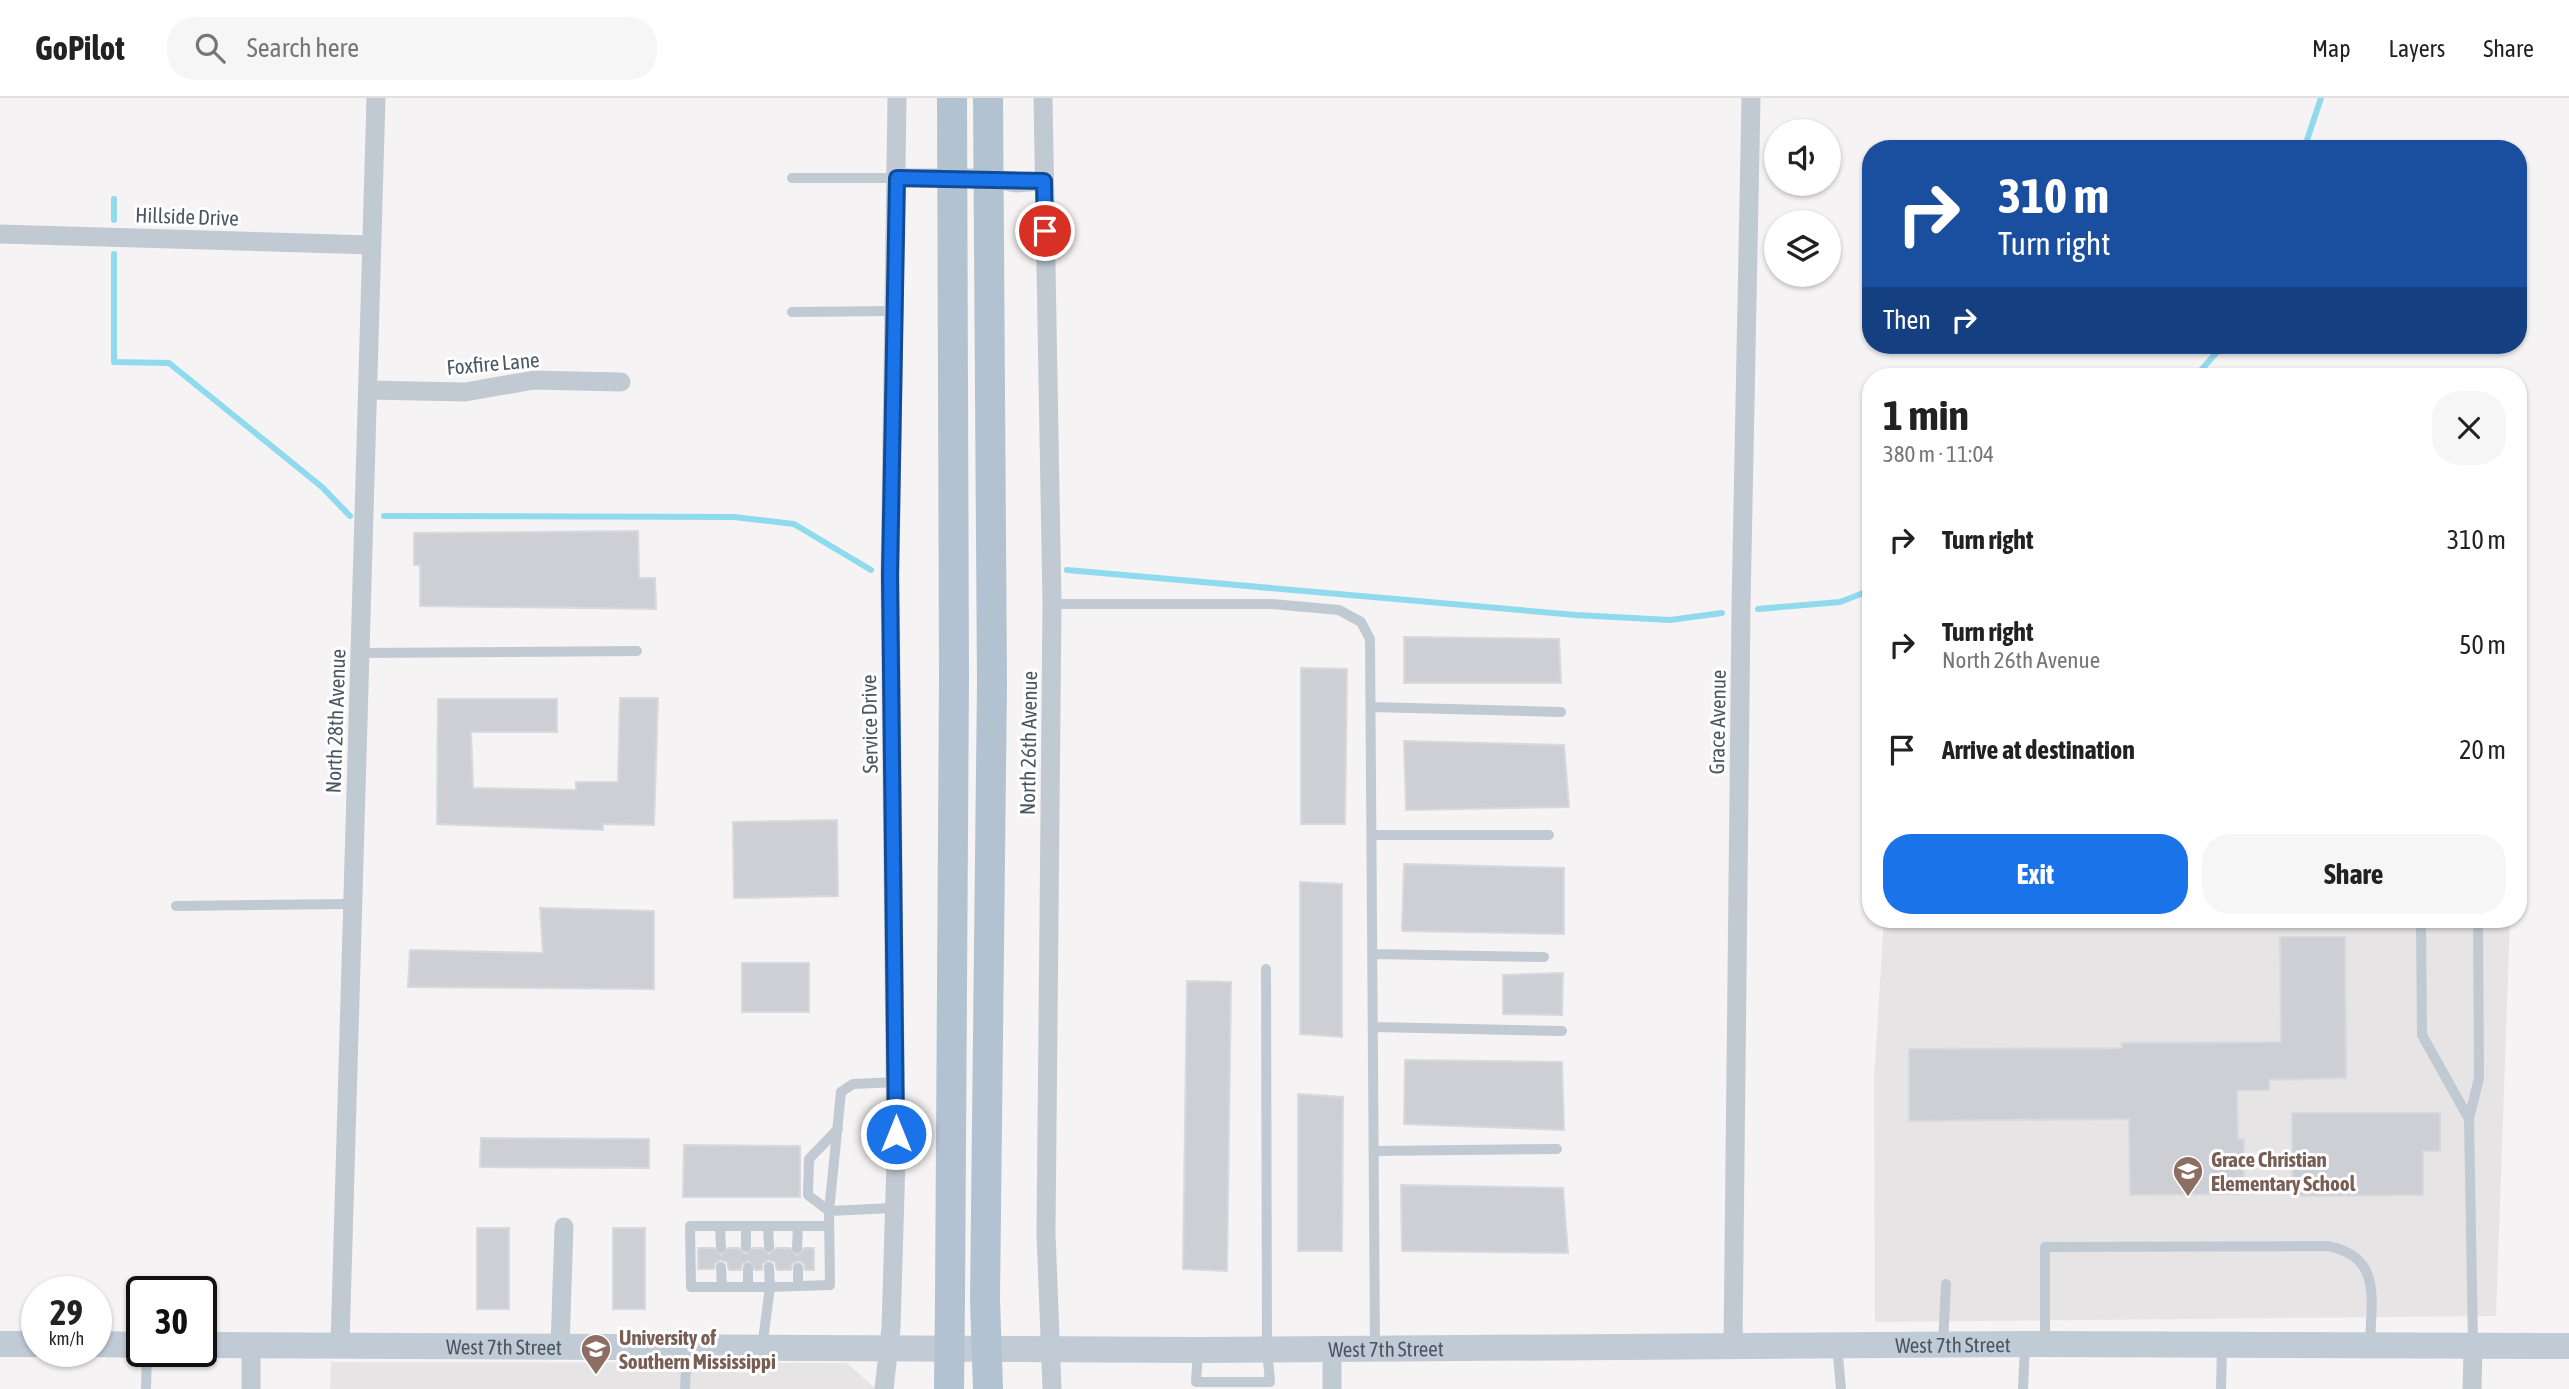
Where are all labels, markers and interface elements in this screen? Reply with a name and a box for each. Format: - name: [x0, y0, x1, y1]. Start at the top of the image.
- search box: [167, 17, 657, 80]
- text: GoPilot: [35, 29, 125, 67]
- icon: search: [191, 29, 229, 67]
- text: Search here: [247, 33, 359, 63]
- text: Map: [2312, 35, 2351, 62]
- text: Layers: [2389, 35, 2445, 62]
- text: Share: [2483, 35, 2534, 62]
- map controls: [1764, 119, 1841, 287]
- button: sound: [1764, 119, 1841, 196]
- text: 310 m: [1998, 167, 2109, 223]
- icon: right: [1883, 168, 1974, 259]
- pin: [1015, 201, 1075, 261]
- street label: Hillside Drive: [135, 202, 239, 230]
- button: layers: [1764, 210, 1841, 287]
- icon: arrive: [1026, 212, 1064, 250]
- text: Turn right: [1998, 225, 2111, 262]
- icon: right: [1945, 301, 1983, 339]
- text: Then: [1883, 305, 1931, 335]
- street label: Foxfire Lane: [446, 347, 540, 379]
- text: 1 min: [1883, 391, 1969, 439]
- button: close: [2432, 391, 2506, 465]
- text: 380 m · 11:04: [1883, 441, 1994, 467]
- icon: right: [1883, 521, 1921, 559]
- text: Turn right: [1942, 525, 2033, 555]
- text: 310 m: [2447, 525, 2506, 555]
- text: Turn right: [1942, 617, 2033, 647]
- icon: right: [1883, 626, 1921, 664]
- text: 50 m: [2459, 630, 2506, 660]
- text: North 26th Avenue: [1942, 647, 2100, 673]
- street label: North 28th Avenue: [320, 648, 350, 794]
- street label: Grace Avenue: [1704, 669, 1730, 775]
- street label: North 26th Avenue: [1015, 671, 1041, 815]
- street label: Service Drive: [856, 674, 882, 774]
- icon: arrive: [1883, 731, 1921, 769]
- text: Arrive at destination: [1942, 735, 2135, 765]
- text: 20 m: [2459, 735, 2506, 765]
- button: Exit: [1883, 834, 2188, 914]
- button: Share: [2202, 834, 2506, 914]
- position arrow: [859, 1097, 933, 1171]
- place label: Grace Christian Elementary School: [2211, 1147, 2356, 1195]
- school or university icon: Grace Christian Elementary School: [2171, 1154, 2205, 1198]
- speed limit sign: 30: [126, 1276, 217, 1367]
- text: 29: [50, 1292, 83, 1332]
- place label: University of Southern Mississippi: [619, 1325, 776, 1373]
- text: km/h: [49, 1328, 84, 1349]
- school or university icon: University of Southern Mississippi: [579, 1332, 613, 1376]
- street label: West 7th Street: [1895, 1332, 2011, 1357]
- street label: West 7th Street: [446, 1334, 562, 1359]
- street label: West 7th Street: [1328, 1336, 1444, 1361]

